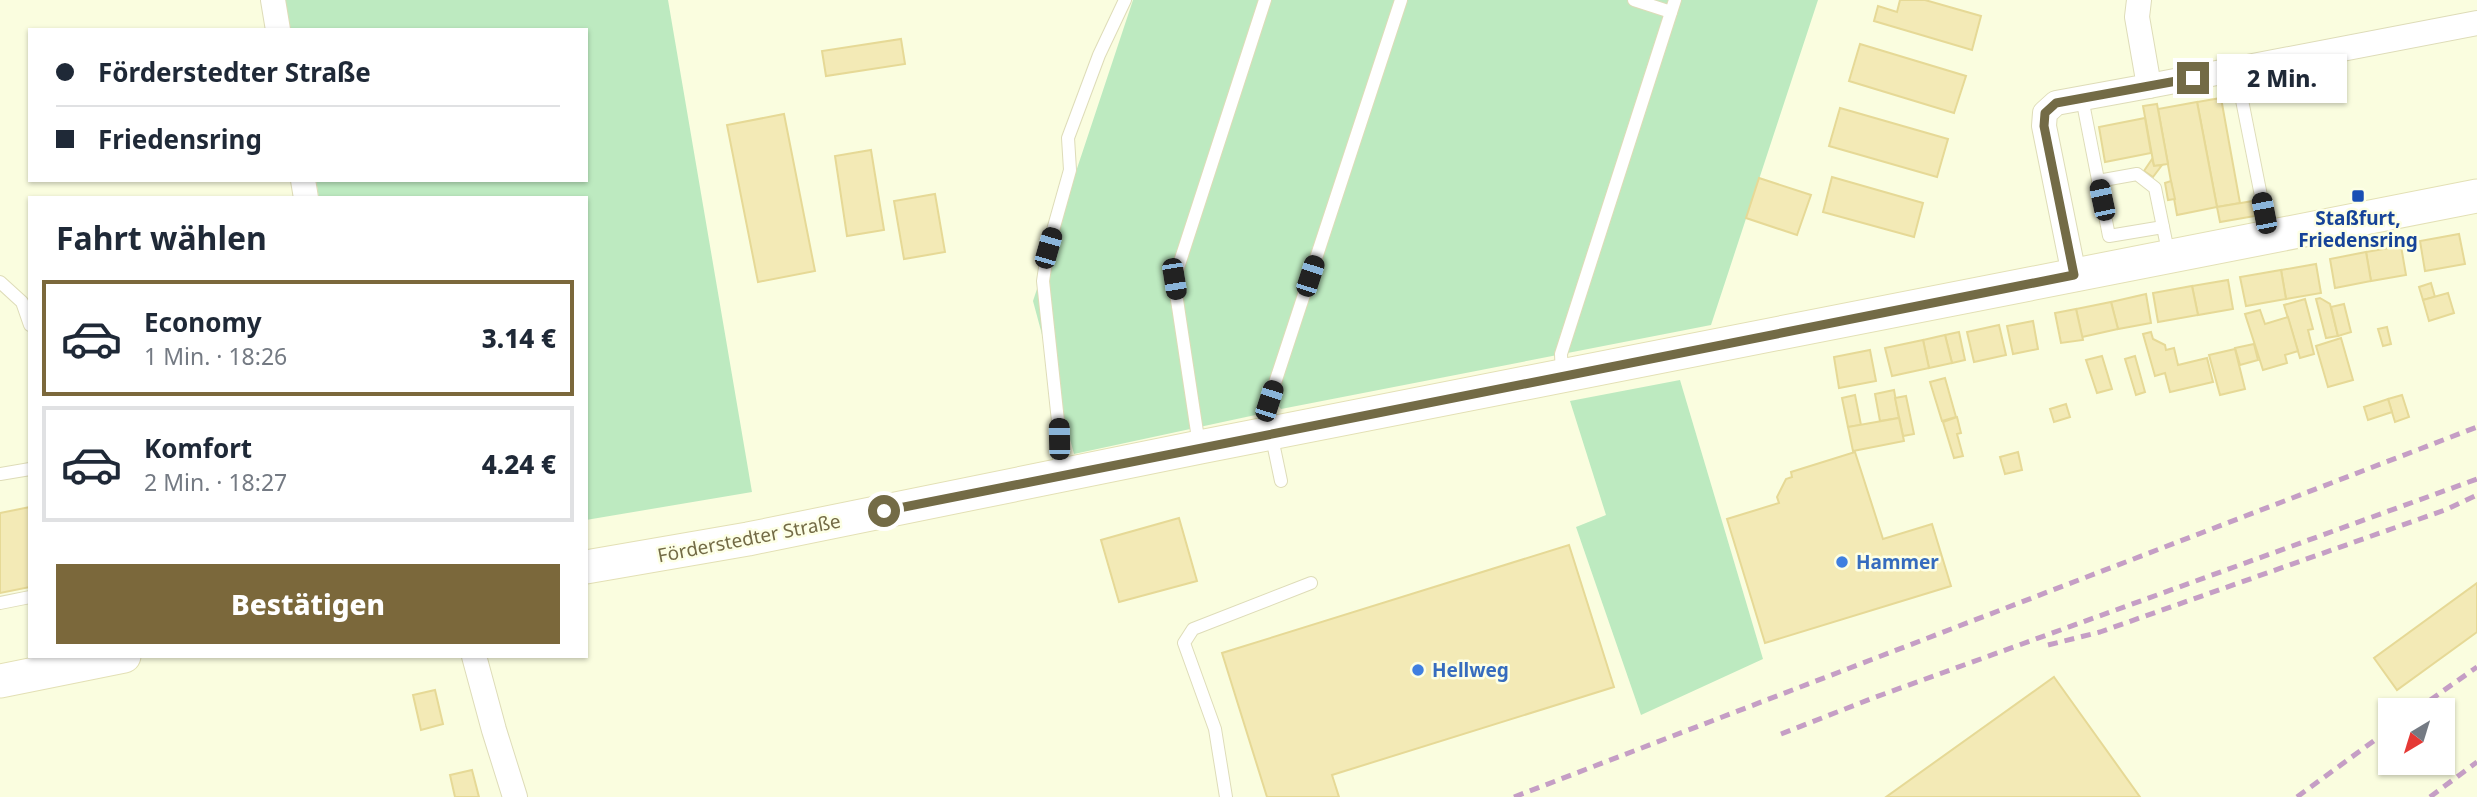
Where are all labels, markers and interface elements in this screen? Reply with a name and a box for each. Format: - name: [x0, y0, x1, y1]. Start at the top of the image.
- text: Förderstedter Straße: [98, 54, 371, 90]
- callout: 2 Min.: [2218, 54, 2347, 102]
- route end: [2177, 62, 2209, 94]
- text: 2 Min.: [2247, 62, 2317, 94]
- text: Friedensring: [98, 121, 262, 157]
- car: [2088, 177, 2117, 223]
- marker: Staßfurt, Friedensring: [2350, 188, 2366, 204]
- car: [2250, 190, 2279, 236]
- place label: Staßfurt, Friedensring: [2298, 205, 2418, 253]
- text: Fahrt wählen: [56, 216, 267, 259]
- car: [1033, 225, 1064, 271]
- car: [1294, 253, 1327, 299]
- car: [1161, 257, 1188, 301]
- text: Economy: [144, 304, 262, 340]
- icon: car: [60, 307, 123, 370]
- text: 3.14 €: [482, 320, 556, 356]
- text: 1 Min. · 18:26: [144, 340, 287, 372]
- car: [1253, 378, 1286, 424]
- car: [1049, 418, 1070, 460]
- text: Komfort: [144, 430, 252, 466]
- icon: car: [60, 433, 123, 496]
- text: 4.24 €: [482, 446, 556, 482]
- text: 2 Min. · 18:27: [144, 466, 287, 498]
- route start: [868, 495, 900, 527]
- street label: Förderstedter Straße: [655, 508, 843, 568]
- place label: Hammer: [1856, 549, 1939, 575]
- marker: Hammer: [1834, 554, 1850, 570]
- button: Bestätigen: [56, 564, 560, 644]
- place label: Hellweg: [1432, 657, 1509, 683]
- marker: Hellweg: [1410, 662, 1426, 678]
- north arrow: [2378, 698, 2455, 775]
- map controls: [2378, 698, 2455, 775]

